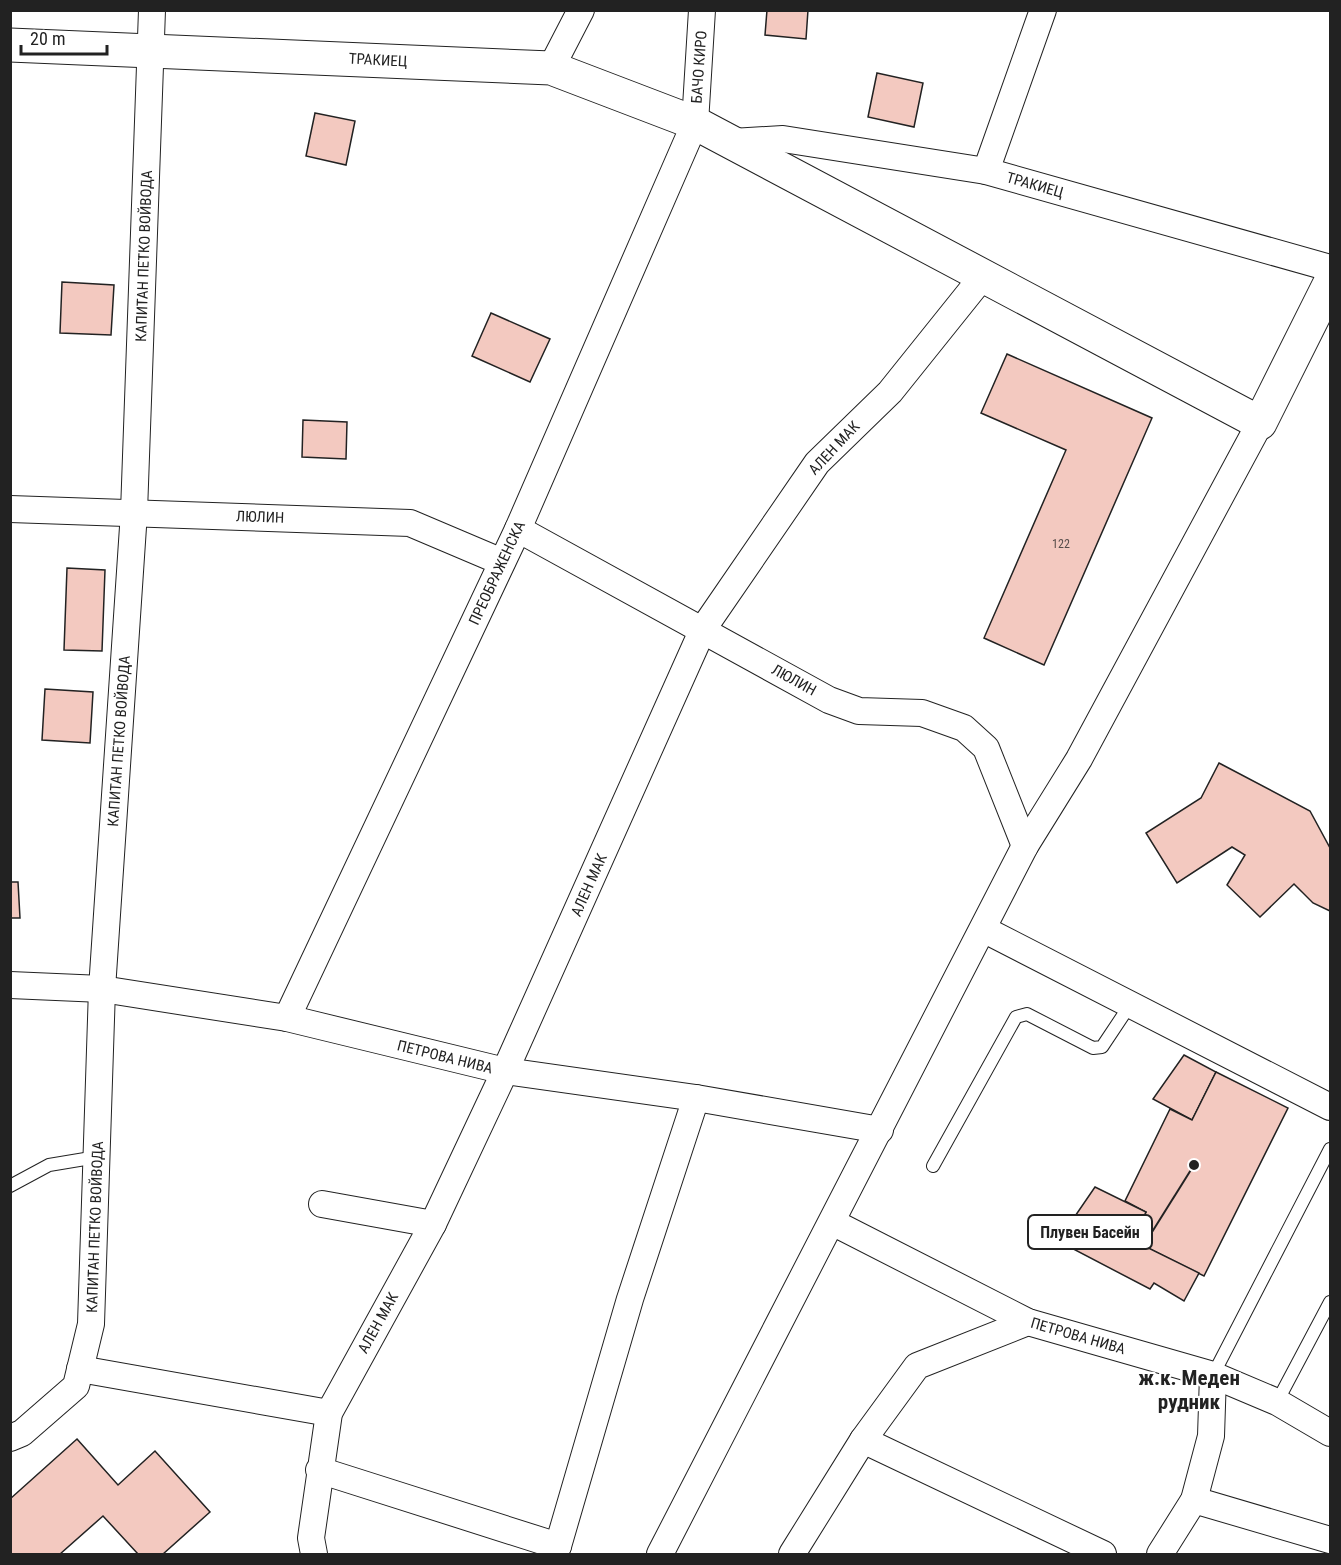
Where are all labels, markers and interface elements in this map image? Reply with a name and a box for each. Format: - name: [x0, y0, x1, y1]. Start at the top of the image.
- scale bar: [21, 18, 106, 56]
- text: 20 m: [30, 28, 65, 49]
- street label: БАЧО КИРО: [687, 30, 711, 104]
- street label: ТРАКИЕЦ: [348, 49, 408, 71]
- street label: ТРАКИЕЦ: [1004, 168, 1066, 202]
- street label: КАПИТАН ПЕТКО ВОЙВОДА: [132, 170, 156, 342]
- street label: АЛЕН МАК: [805, 417, 864, 479]
- street label: ЛЮЛИН: [236, 507, 284, 527]
- street label: ПРЕОБРАЖЕНСКА: [465, 518, 529, 628]
- house number: 122: [1052, 537, 1070, 551]
- street label: КАПИТАН ПЕТКО ВОЙВОДА: [104, 654, 134, 827]
- street label: ЛЮЛИН: [768, 660, 820, 700]
- street label: АЛЕН МАК: [567, 850, 611, 919]
- street label: ПЕТРОВА НИВА: [395, 1036, 495, 1078]
- street label: КАПИТАН ПЕТКО ВОЙВОДА: [83, 1141, 107, 1313]
- callout: Плувен Басейн: [1028, 1215, 1152, 1249]
- text: Плувен Басейн: [1040, 1223, 1140, 1242]
- street label: АЛЕН МАК: [354, 1289, 402, 1357]
- street label: ПЕТРОВА НИВА: [1029, 1314, 1128, 1358]
- district label: ж.к. Меден рудник: [1138, 1366, 1240, 1414]

